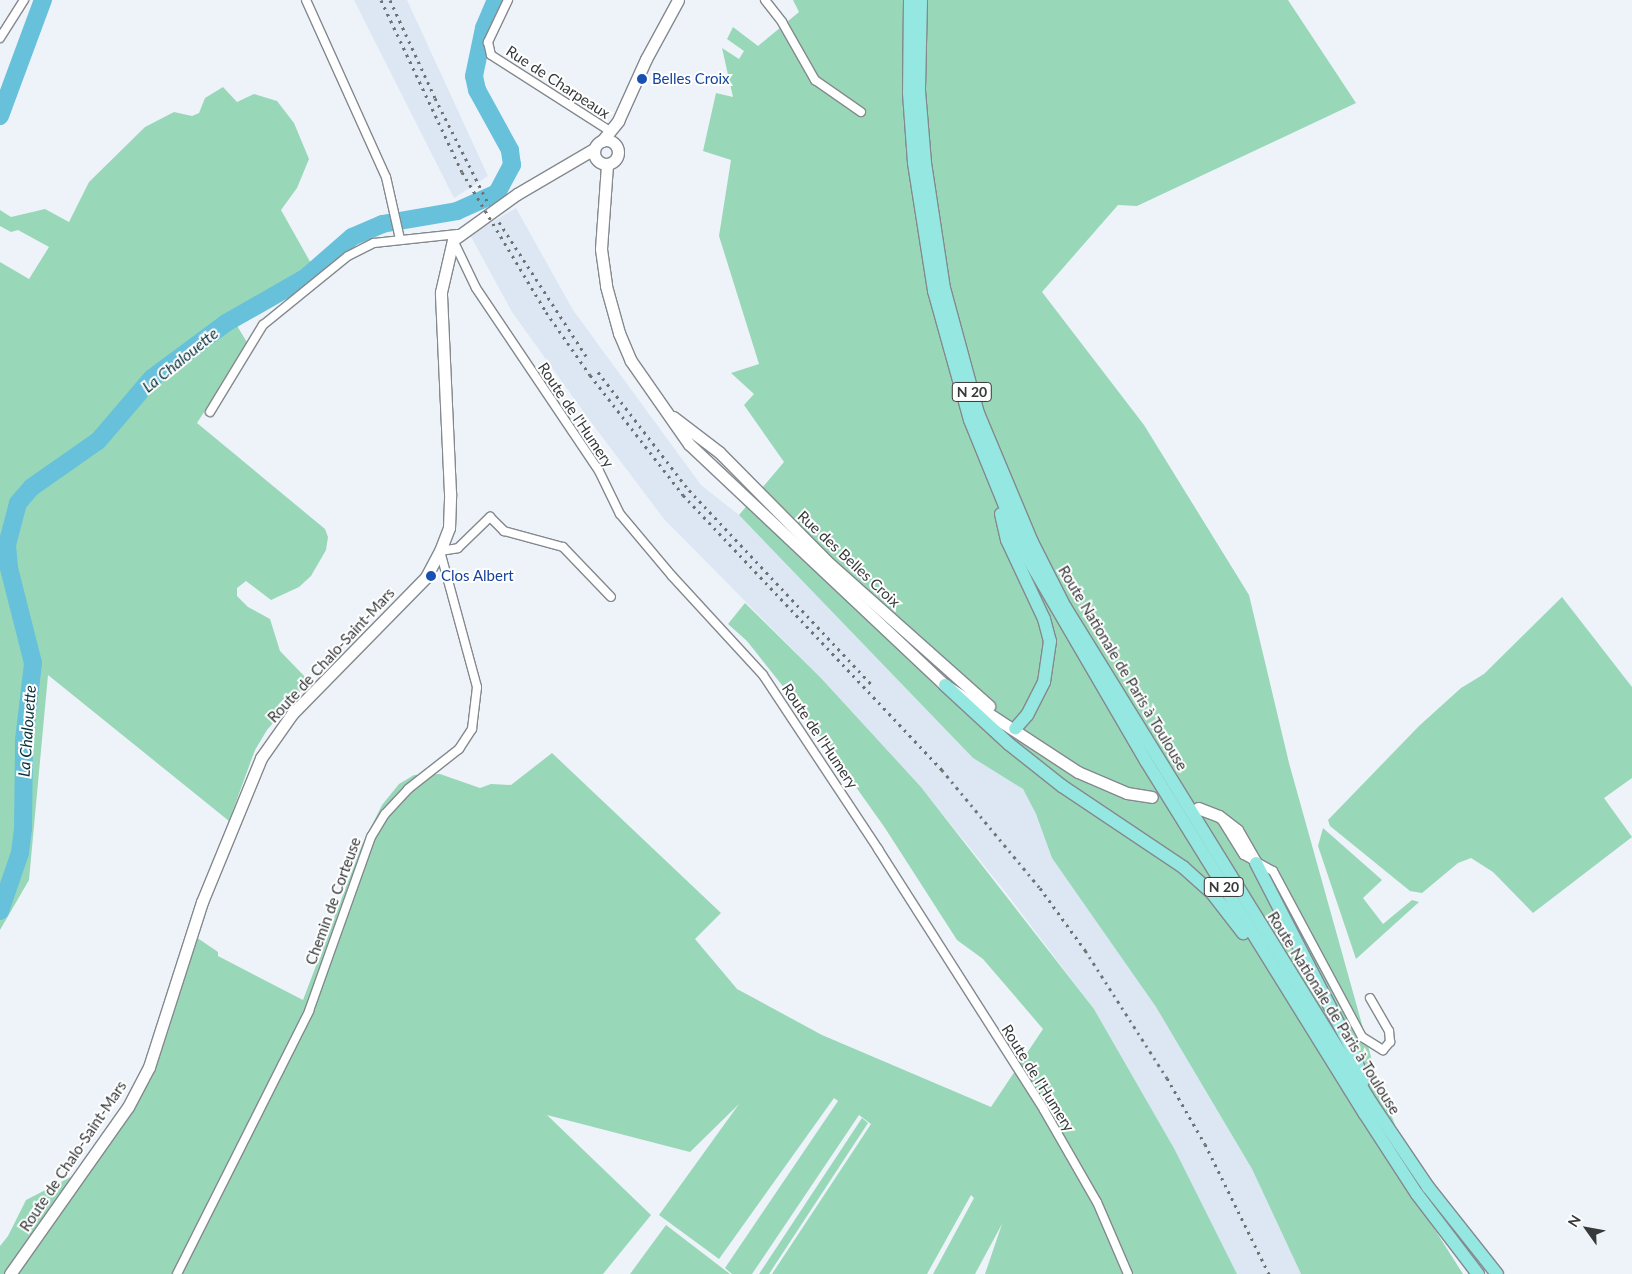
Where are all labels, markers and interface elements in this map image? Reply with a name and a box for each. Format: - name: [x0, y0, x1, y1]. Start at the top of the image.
- street label: Rue de Charpeaux: [503, 42, 613, 122]
- place label: Belles Croix: [652, 70, 730, 88]
- marker: Belles Croix: [636, 73, 648, 85]
- water label: La Chalouette: [138, 324, 222, 396]
- street label: Route de l'Humery: [534, 359, 618, 471]
- road number: N 20: [951, 381, 993, 404]
- street label: Rue des Belles Croix: [794, 507, 904, 611]
- street label: Route Nationale de Paris à Toulouse: [1054, 562, 1192, 774]
- place label: Clos Albert: [441, 567, 514, 585]
- marker: Clos Albert: [425, 570, 437, 582]
- street label: Route de Chalo-Saint-Mars: [264, 584, 398, 726]
- street label: Route de l'Humery: [778, 680, 862, 792]
- water label: La Chalouette: [14, 685, 40, 777]
- street label: Chemin de Corteuse: [302, 835, 364, 967]
- road number: N 20: [1203, 876, 1245, 899]
- street label: Route Nationale de Paris à Toulouse: [1264, 908, 1404, 1118]
- street label: Route de l'Humery: [998, 1021, 1078, 1135]
- street label: Route de Chalo-Saint-Mars: [16, 1077, 130, 1235]
- north arrow: [1562, 1204, 1612, 1254]
- text: N: [1564, 1212, 1584, 1230]

